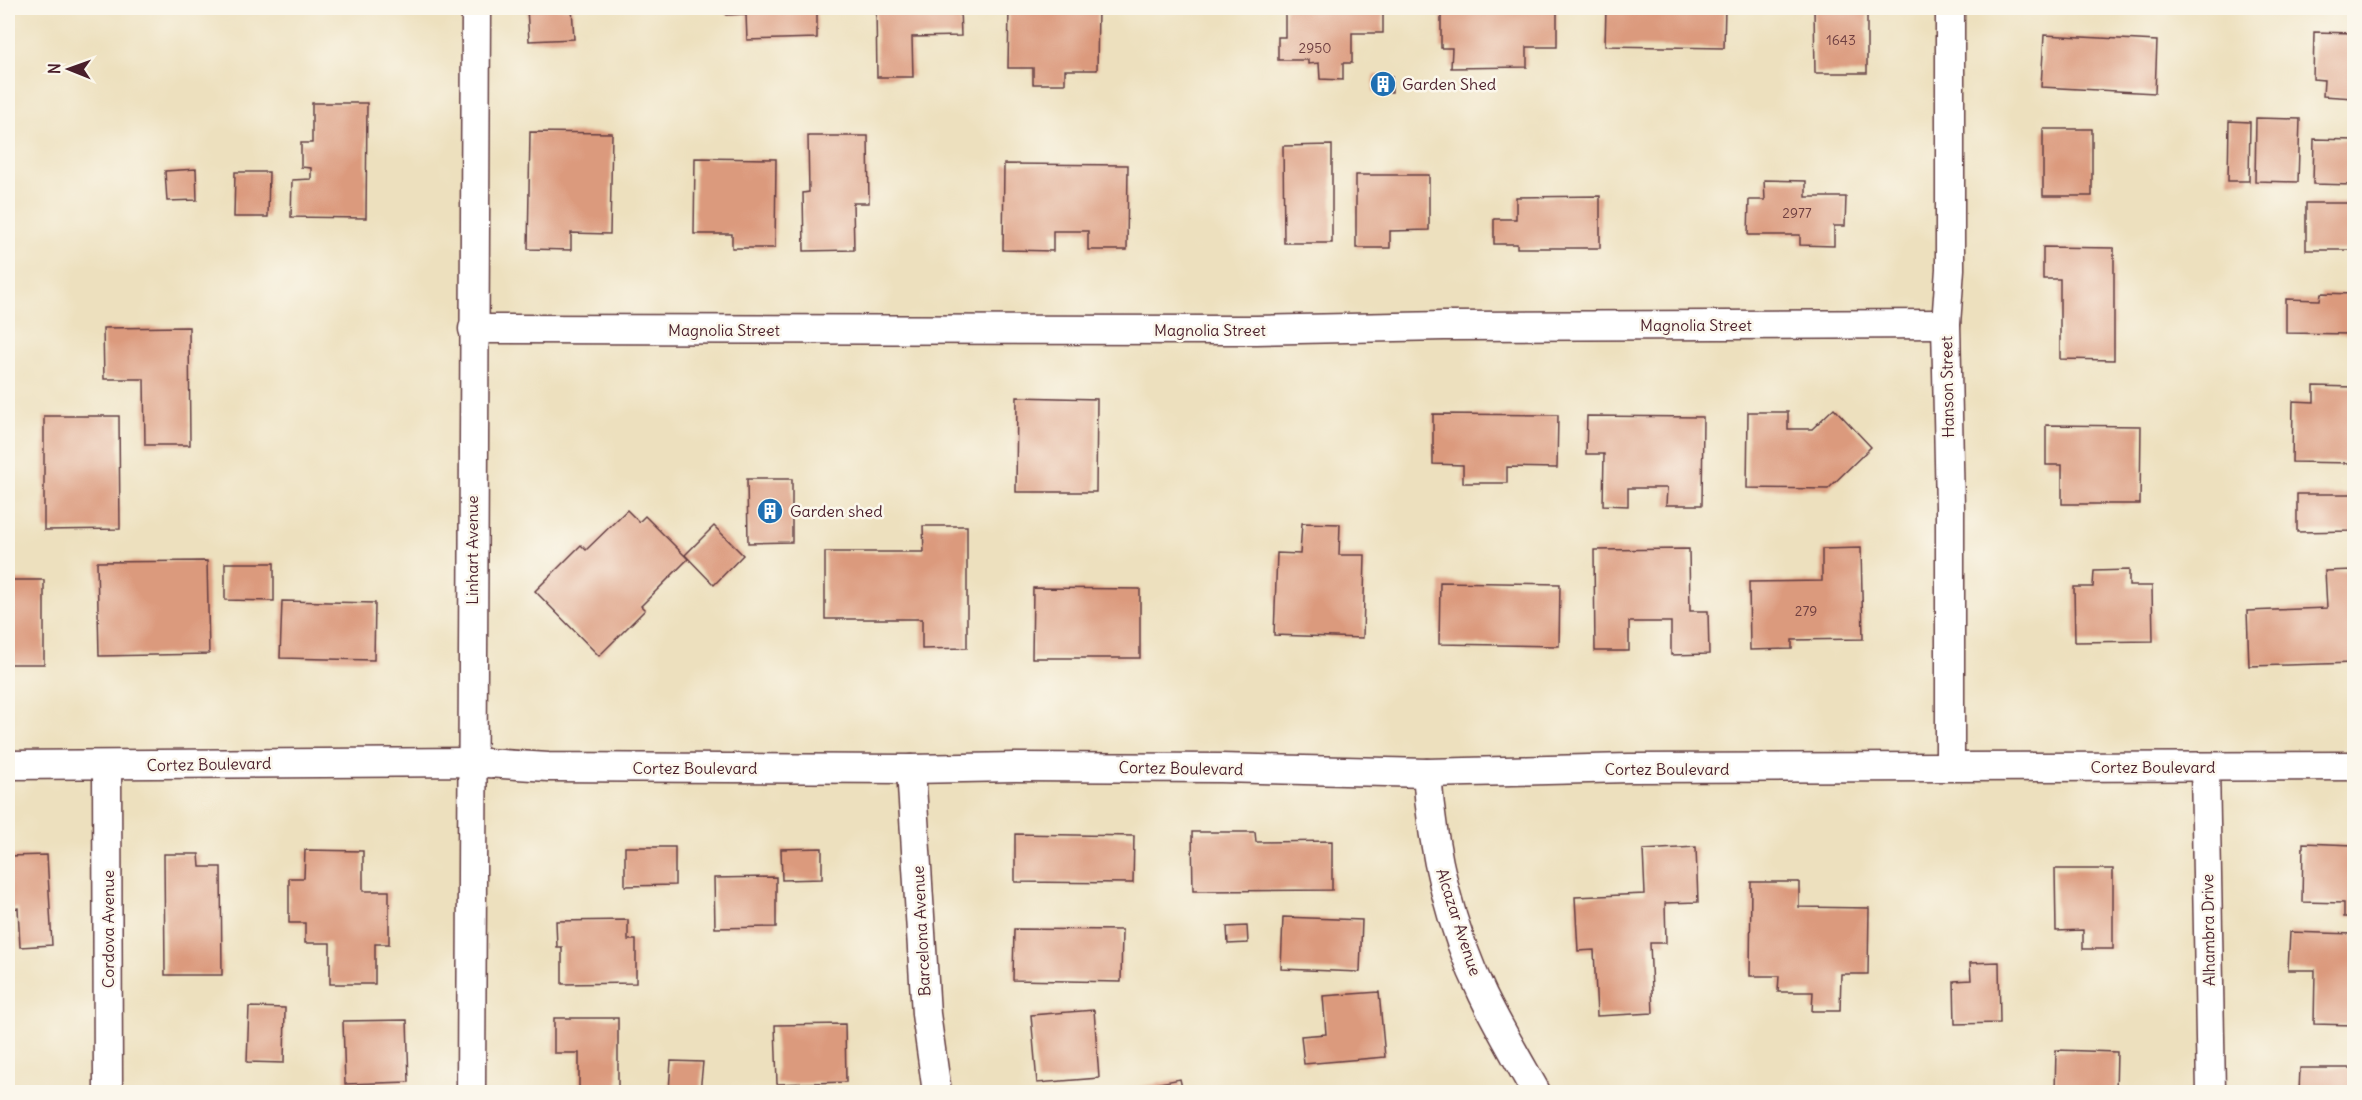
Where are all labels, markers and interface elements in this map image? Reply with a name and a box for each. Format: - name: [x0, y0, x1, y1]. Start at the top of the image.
- house number: 1643: [1826, 31, 1856, 49]
- north arrow: [39, 39, 99, 99]
- house number: 2950: [1299, 39, 1331, 57]
- text: N: [44, 63, 64, 74]
- building icon: Garden Shed: [1368, 69, 1398, 99]
- place label: Garden Shed: [1402, 74, 1496, 94]
- house number: 2977: [1782, 204, 1812, 222]
- street label: Magnolia Street: [1640, 315, 1753, 335]
- street label: Magnolia Street: [668, 320, 781, 340]
- street label: Magnolia Street: [1154, 320, 1267, 340]
- street label: Hanson Street: [1936, 335, 1958, 438]
- street label: Linhart Avenue: [462, 495, 482, 605]
- building icon: Garden shed: [755, 496, 785, 526]
- place label: Garden shed: [790, 501, 883, 521]
- house number: 279: [1795, 602, 1817, 620]
- street label: Cortez Boulevard: [146, 753, 272, 775]
- street label: Cortez Boulevard: [1118, 757, 1244, 779]
- street label: Cortez Boulevard: [2091, 757, 2215, 777]
- street label: Cortez Boulevard: [633, 758, 757, 778]
- street label: Cortez Boulevard: [1605, 759, 1729, 779]
- street label: Barcelona Avenue: [908, 865, 934, 997]
- street label: Alcazar Avenue: [1432, 866, 1486, 978]
- street label: Cordova Avenue: [98, 870, 118, 988]
- street label: Alhambra Drive: [2197, 874, 2219, 986]

